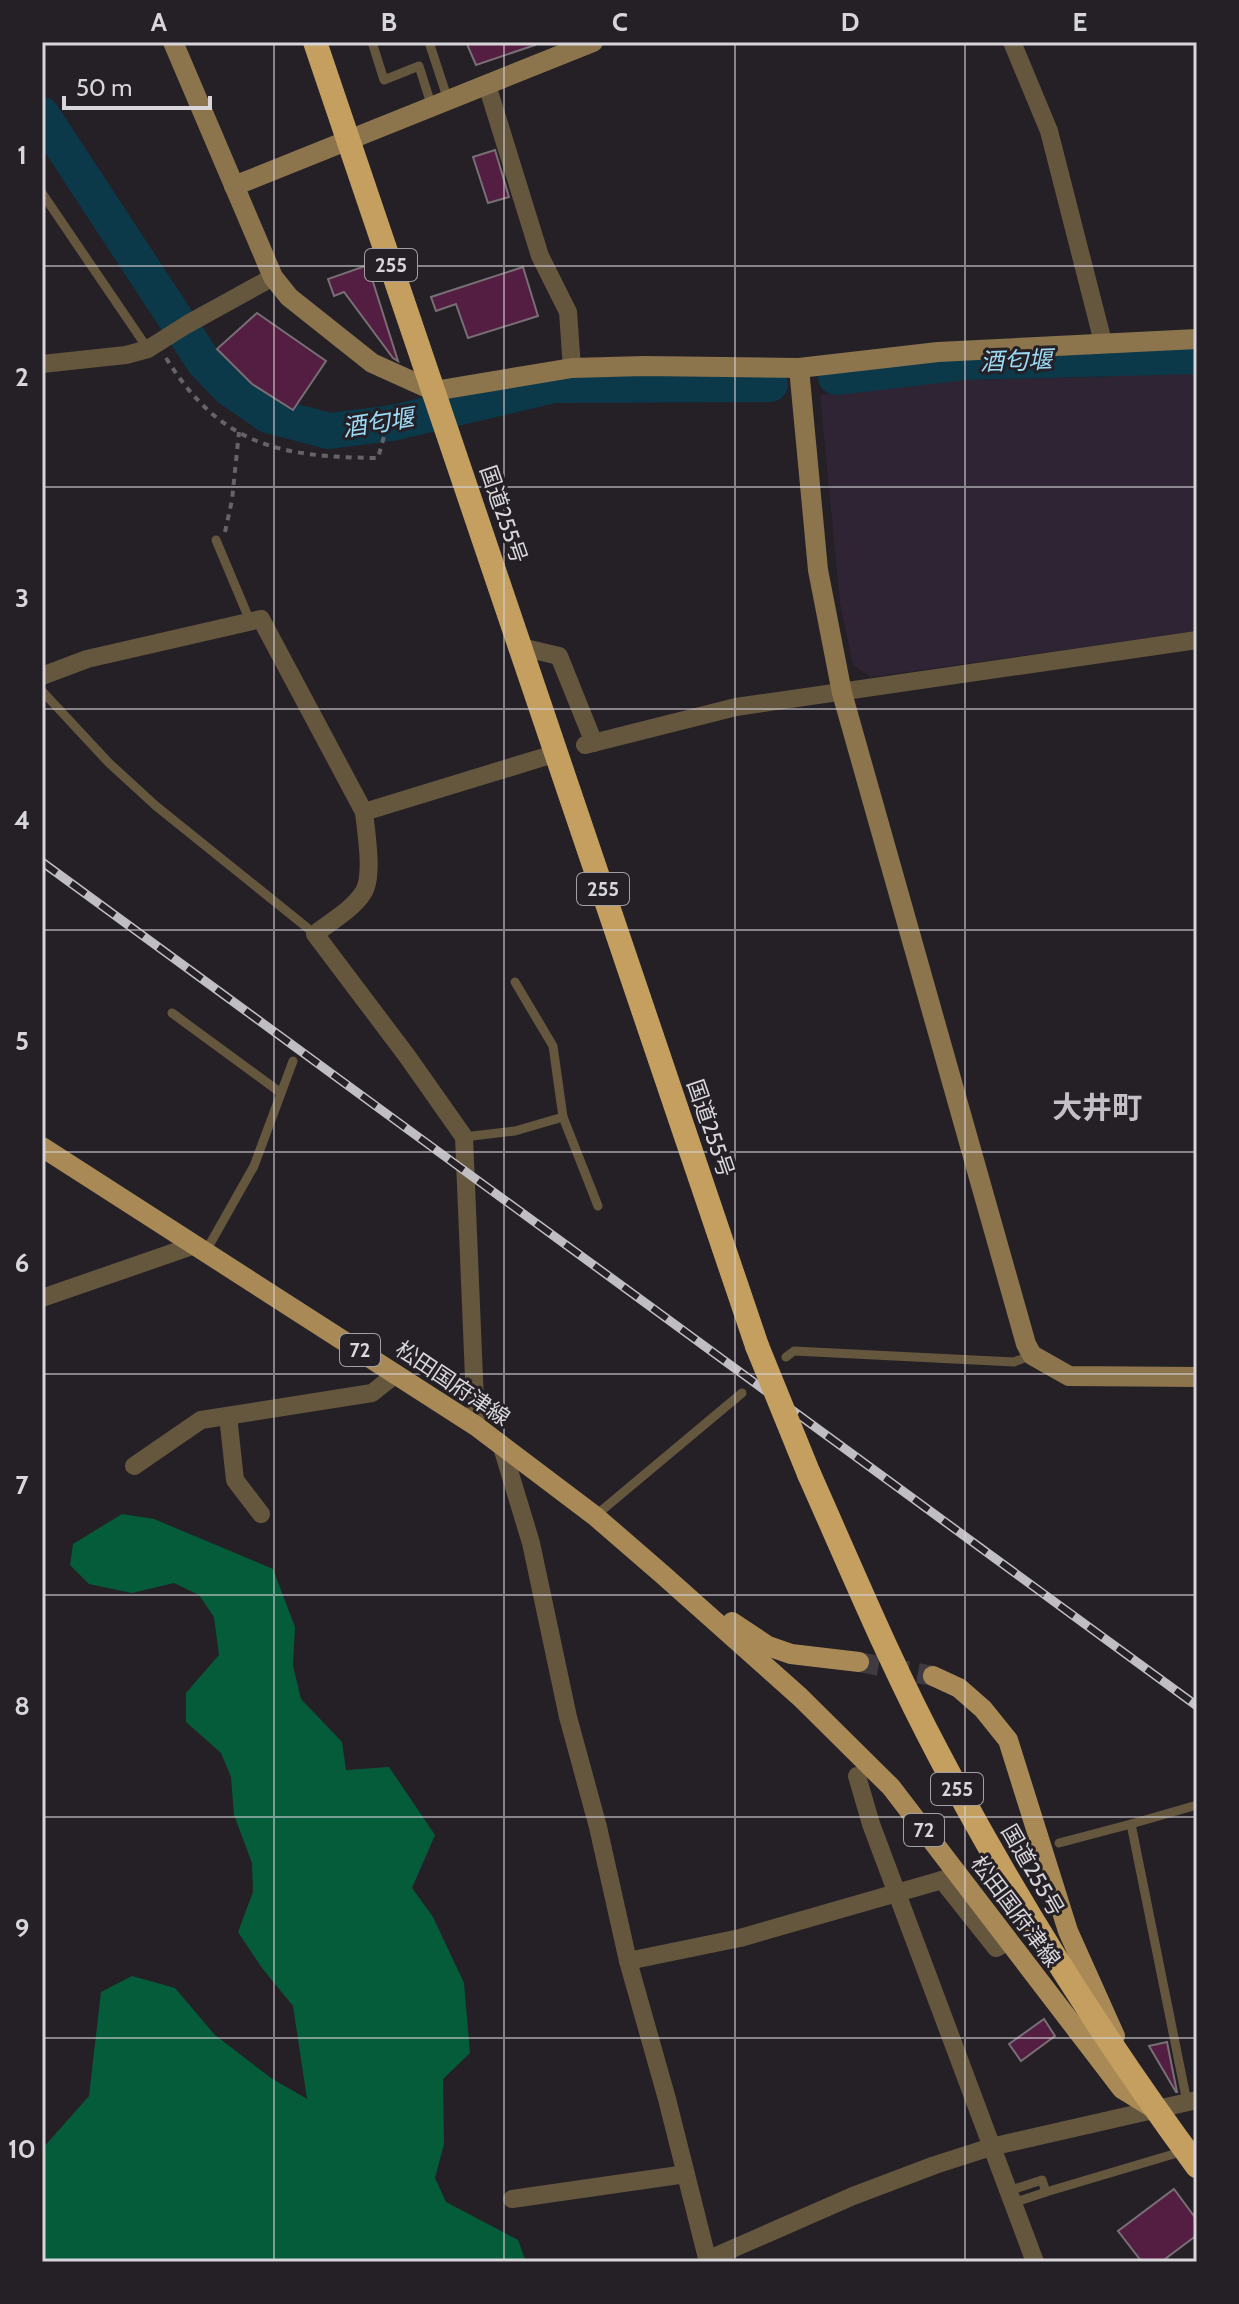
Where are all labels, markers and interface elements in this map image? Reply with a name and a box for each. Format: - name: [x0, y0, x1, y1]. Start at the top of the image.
- text: A: [151, 6, 168, 38]
- text: B: [381, 6, 397, 38]
- text: C: [612, 6, 628, 38]
- text: D: [841, 6, 859, 38]
- text: E: [1073, 6, 1087, 38]
- scale bar: [64, 60, 210, 110]
- text: 50 m: [76, 73, 132, 102]
- text: 1: [17, 139, 27, 171]
- road number: 255: [365, 249, 417, 281]
- water label: 酒匂堰: [979, 345, 1056, 376]
- text: 2: [15, 361, 29, 393]
- water label: 酒匂堰: [340, 402, 420, 442]
- street label: 国道255号: [474, 462, 533, 566]
- text: 3: [15, 582, 29, 614]
- text: 4: [14, 804, 30, 836]
- road number: 255: [577, 873, 629, 905]
- text: 5: [15, 1025, 29, 1057]
- street label: 国道255号: [681, 1076, 740, 1180]
- district label: 大井町: [1052, 1089, 1142, 1126]
- text: 6: [15, 1247, 29, 1279]
- road number: 72: [340, 1334, 380, 1366]
- street label: 松田国府津線: [390, 1335, 515, 1432]
- text: 7: [15, 1469, 29, 1501]
- text: 8: [14, 1690, 30, 1722]
- road number: 255: [931, 1773, 983, 1805]
- road number: 72: [904, 1814, 944, 1846]
- street label: 国道255号: [996, 1820, 1070, 1921]
- street label: 松田国府津線: [965, 1850, 1066, 1972]
- text: 9: [15, 1912, 29, 1944]
- text: 10: [8, 2133, 36, 2165]

